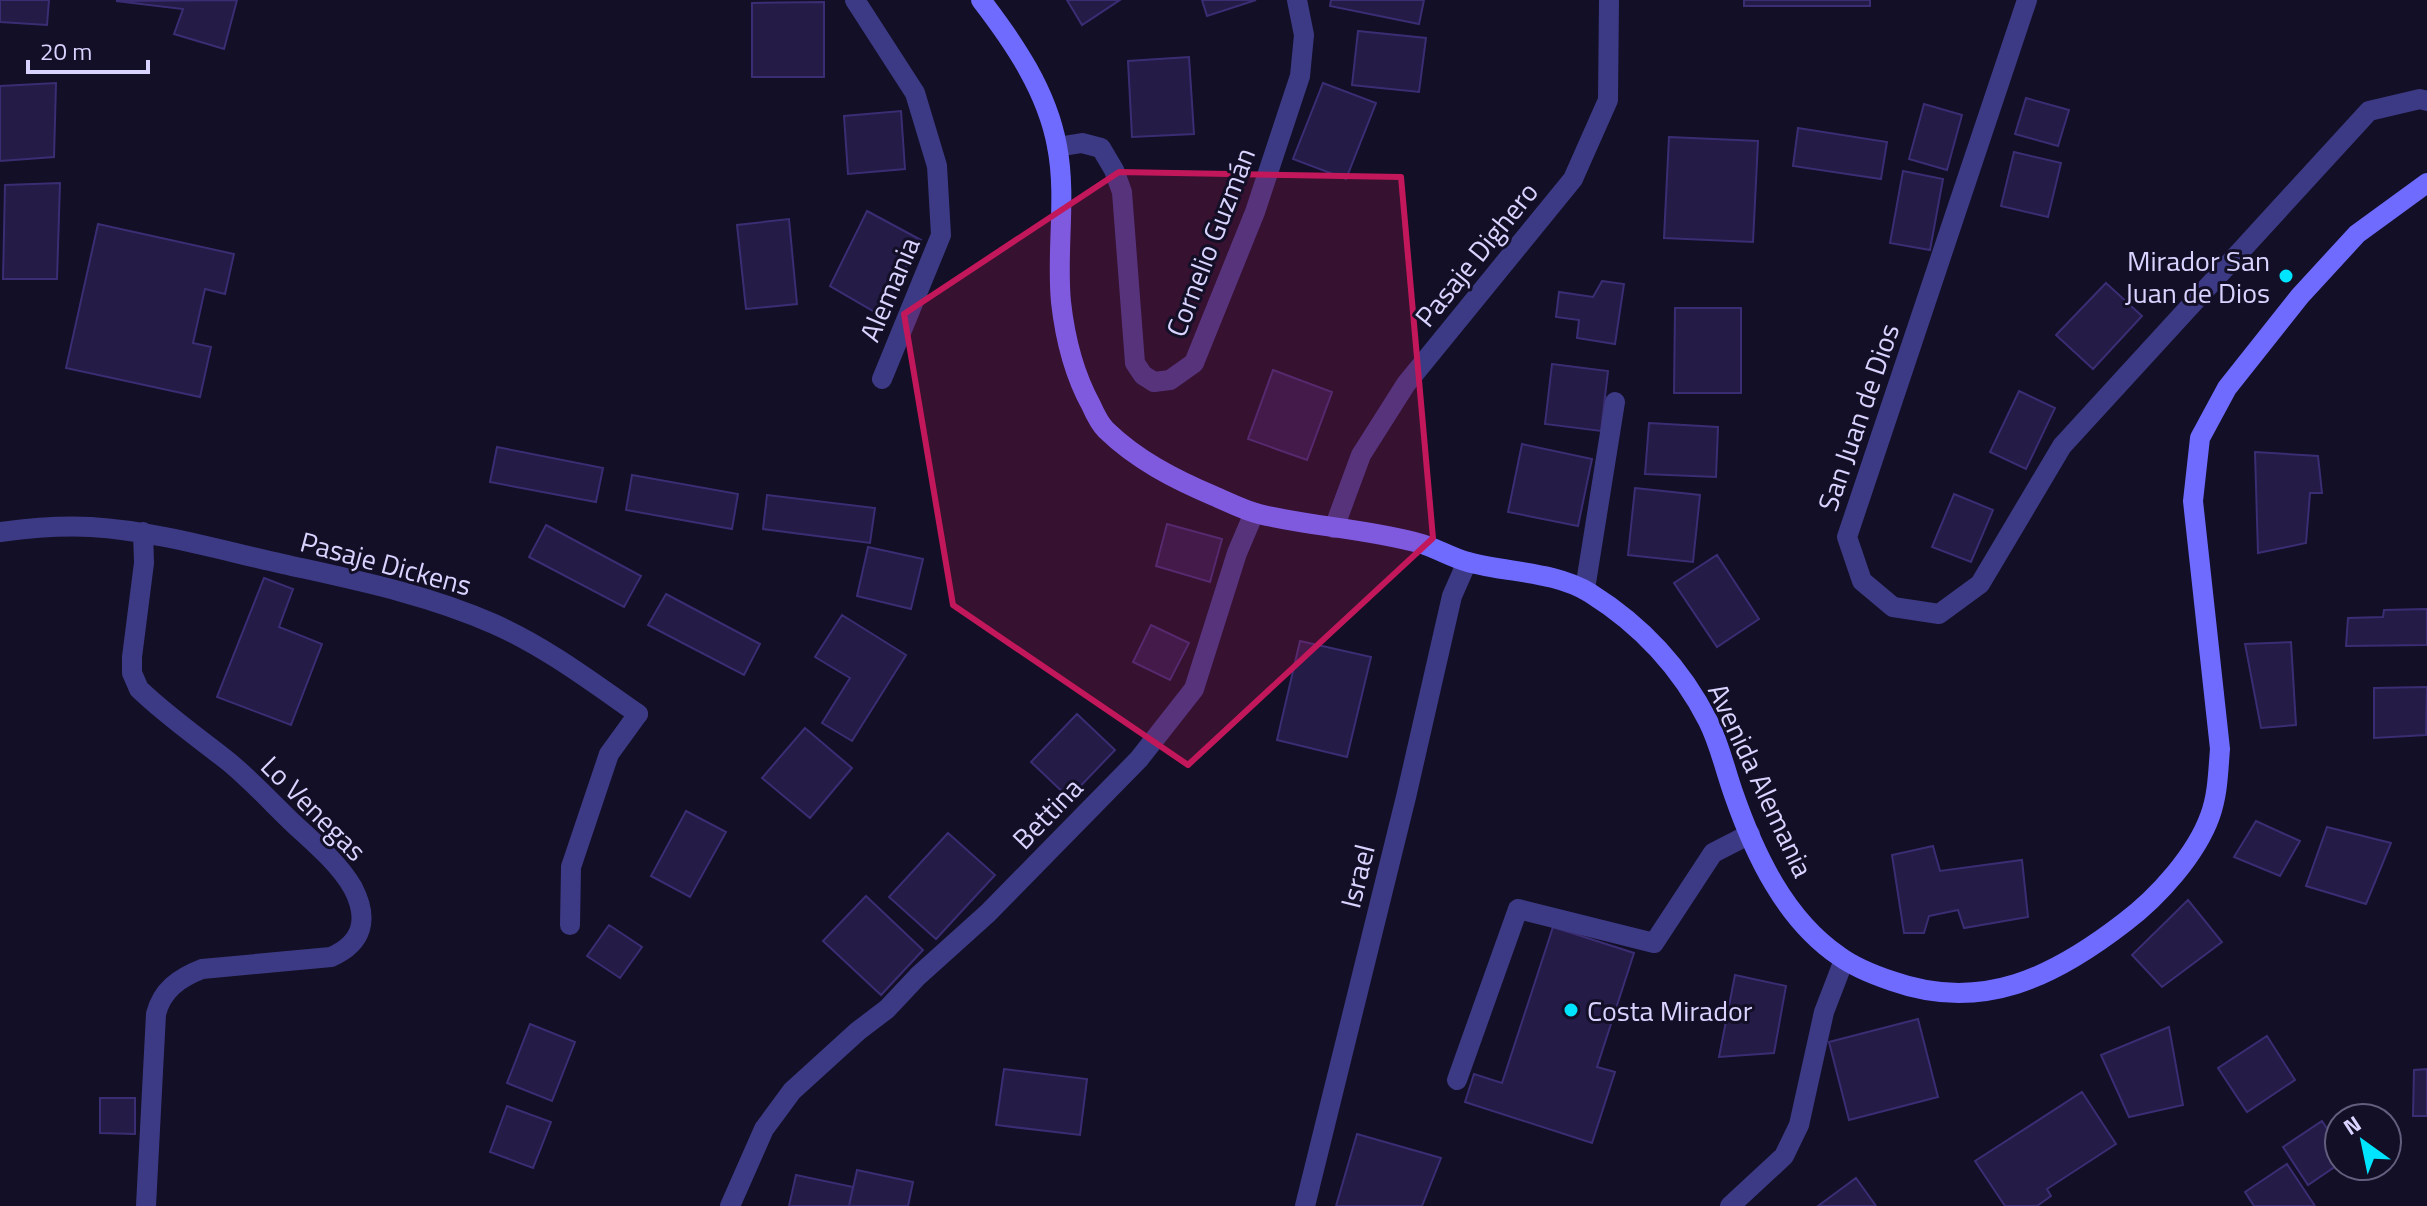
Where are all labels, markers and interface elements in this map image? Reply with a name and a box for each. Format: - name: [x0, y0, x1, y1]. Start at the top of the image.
- scale bar: [28, 24, 148, 74]
- text: 20 m: [40, 33, 92, 69]
- street label: Cornelio Guzmán: [1154, 141, 1266, 343]
- street label: Pasaje Dighero: [1404, 172, 1548, 336]
- street label: Alemania: [848, 230, 930, 348]
- place label: Mirador San Juan de Dios: [2125, 239, 2270, 314]
- marker: Mirador San Juan de Dios: [2277, 267, 2295, 285]
- street label: San Juan de Dios: [1806, 317, 1910, 517]
- street label: Pasaje Dickens: [296, 520, 476, 606]
- street label: Avenida Alemania: [1697, 676, 1825, 884]
- street label: Lo Venegas: [251, 745, 377, 871]
- street label: Bettina: [1002, 767, 1092, 859]
- street label: Israel: [1328, 840, 1386, 912]
- place label: Costa Mirador: [1587, 989, 1753, 1032]
- marker: Costa Mirador: [1562, 1001, 1580, 1019]
- north arrow: [2323, 1102, 2403, 1182]
- text: N: [2336, 1107, 2368, 1144]

